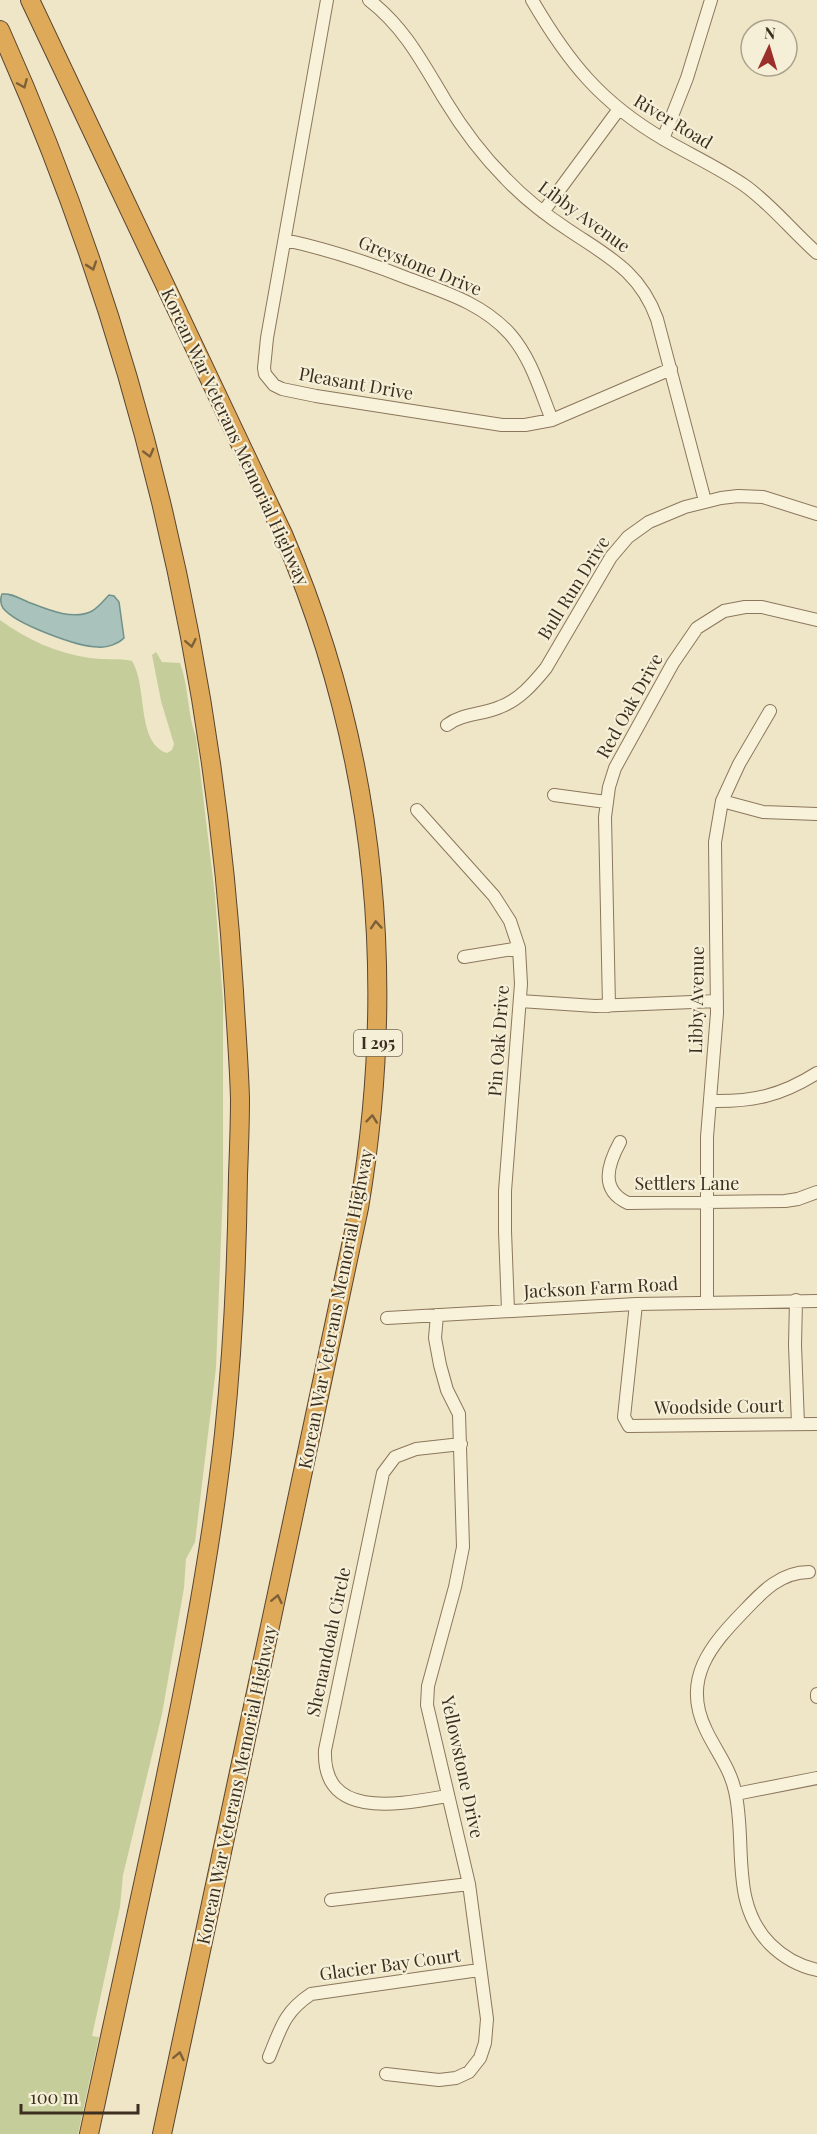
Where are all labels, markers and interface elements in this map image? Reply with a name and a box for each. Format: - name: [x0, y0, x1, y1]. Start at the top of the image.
- north arrow: [739, 18, 799, 78]
- text: N: [764, 22, 777, 43]
- one-way arrow: [16, 78, 28, 89]
- street label: River Road: [630, 88, 718, 154]
- street label: Libby Avenue: [534, 175, 635, 258]
- street label: Greystone Drive: [355, 229, 486, 301]
- one-way arrow: [85, 260, 98, 271]
- street label: Korean War Veterans Memorial Highway: [156, 284, 316, 589]
- street label: Pleasant Drive: [297, 361, 415, 405]
- one-way arrow: [141, 448, 154, 458]
- street label: Bull Run Drive: [532, 531, 615, 644]
- one-way arrow: [184, 638, 197, 648]
- street label: Red Oak Drive: [590, 649, 668, 762]
- one-way arrow: [370, 920, 383, 929]
- street label: Libby Avenue: [683, 946, 709, 1054]
- street label: Pin Oak Drive: [482, 984, 514, 1097]
- road number: I 295: [354, 1030, 402, 1056]
- one-way arrow: [365, 1115, 378, 1124]
- street label: Korean War Veterans Memorial Highway: [292, 1147, 378, 1471]
- street label: Settlers Lane: [635, 1171, 739, 1195]
- street label: Jackson Farm Road: [522, 1271, 679, 1303]
- street label: Woodside Court: [653, 1393, 785, 1419]
- street label: Shenandoah Circle: [300, 1565, 356, 1719]
- one-way arrow: [270, 1594, 283, 1604]
- street label: Korean War Veterans Memorial Highway: [190, 1623, 282, 1947]
- street label: Yellowstone Drive: [436, 1693, 490, 1840]
- street label: Glacier Bay Court: [318, 1942, 463, 1986]
- one-way arrow: [171, 2052, 184, 2062]
- scale bar: [21, 2077, 138, 2115]
- text: 100 m: [30, 2085, 79, 2109]

